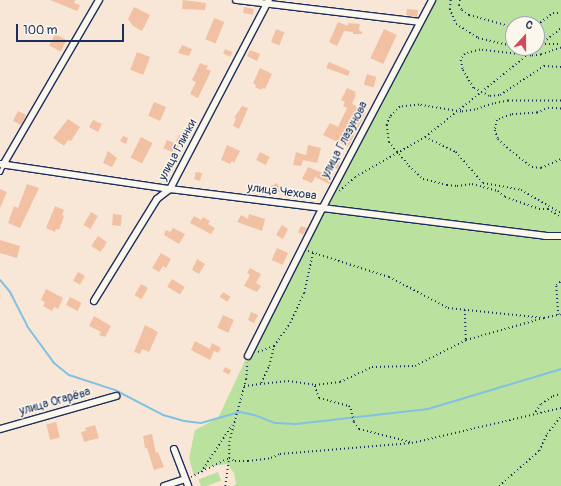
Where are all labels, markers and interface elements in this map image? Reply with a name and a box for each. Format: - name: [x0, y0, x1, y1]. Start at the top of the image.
- scale bar: [18, 16, 126, 42]
- north arrow: [505, 16, 545, 56]
- text: С: [524, 18, 535, 33]
- text: 100 m: [23, 23, 57, 38]
- street label: улица Глазунова: [319, 99, 371, 181]
- street label: улица Глинки: [156, 117, 200, 183]
- street label: улица Чехова: [247, 181, 317, 203]
- street label: улица Огарёва: [18, 385, 92, 419]

